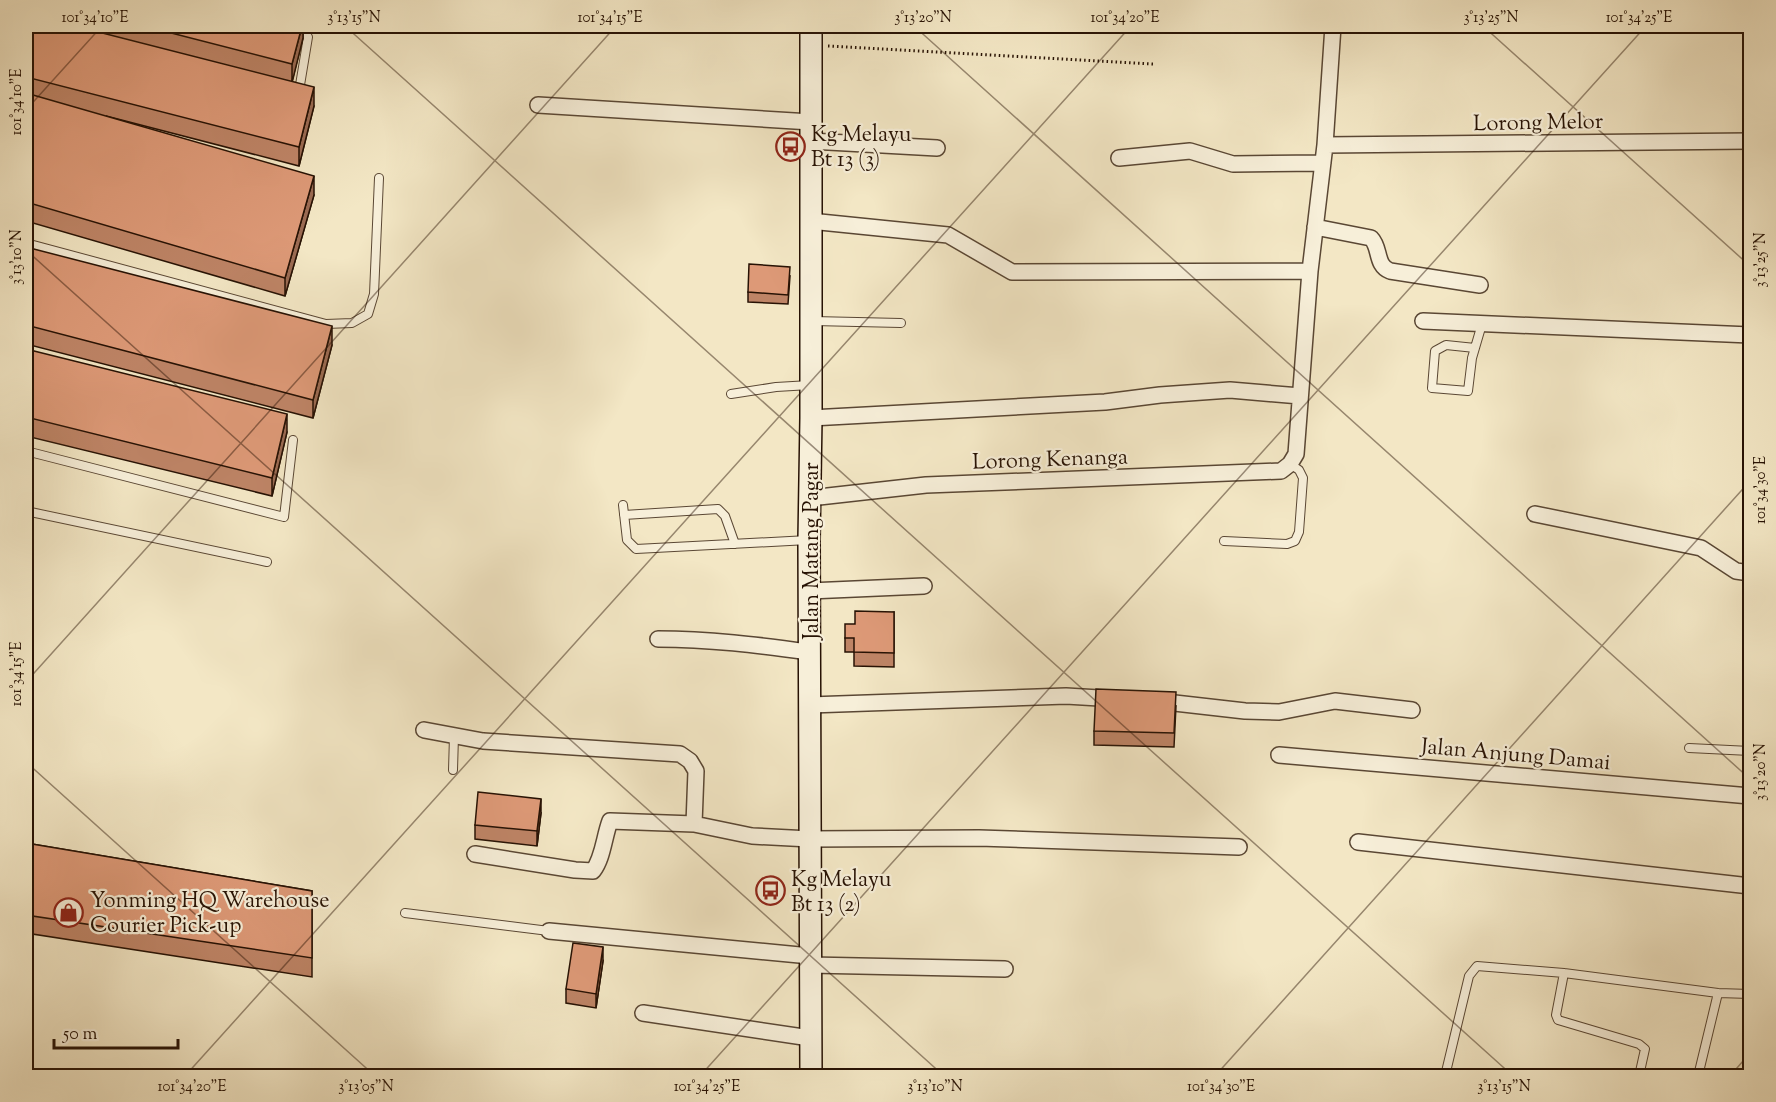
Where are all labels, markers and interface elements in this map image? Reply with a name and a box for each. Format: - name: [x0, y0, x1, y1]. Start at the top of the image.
- text: 101°34'10"E: [61, 8, 129, 29]
- text: 3°13'15"N: [327, 8, 381, 29]
- text: 101°34'15"E: [578, 8, 642, 29]
- text: 3°13'20"N: [894, 8, 952, 29]
- text: 101°34'20"E: [1090, 8, 1160, 29]
- text: 3°13'25"N: [1463, 8, 1519, 29]
- text: 101°34'25"E: [1606, 8, 1672, 29]
- text: 101°34'10"E: [7, 68, 28, 136]
- street label: Lorong Melor: [1473, 107, 1603, 141]
- place label: Kg Melayu Bt 13 (3): [811, 120, 912, 177]
- bus stop icon: Kg Melayu Bt 13 (3): [774, 130, 806, 162]
- text: 3°13'10"N: [7, 229, 28, 285]
- text: 3°13'25"N: [1751, 232, 1772, 288]
- street label: Lorong Kenanga: [972, 442, 1129, 480]
- text: 101°34'30"E: [1751, 456, 1772, 524]
- street label: Jalan Matang Pagar: [797, 462, 829, 641]
- text: 101°34'15"E: [7, 642, 28, 706]
- street label: Jalan Anjung Damai: [1419, 732, 1612, 780]
- text: 3°13'20"N: [1751, 743, 1772, 801]
- place label: Kg Melayu Bt 13 (2): [791, 865, 892, 922]
- bus stop icon: Kg Melayu Bt 13 (2): [754, 875, 786, 907]
- place label: Yonming HQ Warehouse Courier Pick-up: [90, 886, 329, 943]
- shop icon: Yonming HQ Warehouse Courier Pick-up: [53, 896, 85, 928]
- scale bar: [54, 1012, 178, 1050]
- text: 50 m: [62, 1022, 98, 1048]
- text: 101°34'20"E: [157, 1077, 227, 1098]
- text: 3°13'05"N: [338, 1077, 394, 1098]
- text: 101°34'25"E: [674, 1077, 740, 1098]
- text: 3°13'10"N: [907, 1077, 963, 1098]
- text: 101°34'30"E: [1187, 1077, 1255, 1098]
- text: 3°13'15"N: [1477, 1077, 1531, 1098]

